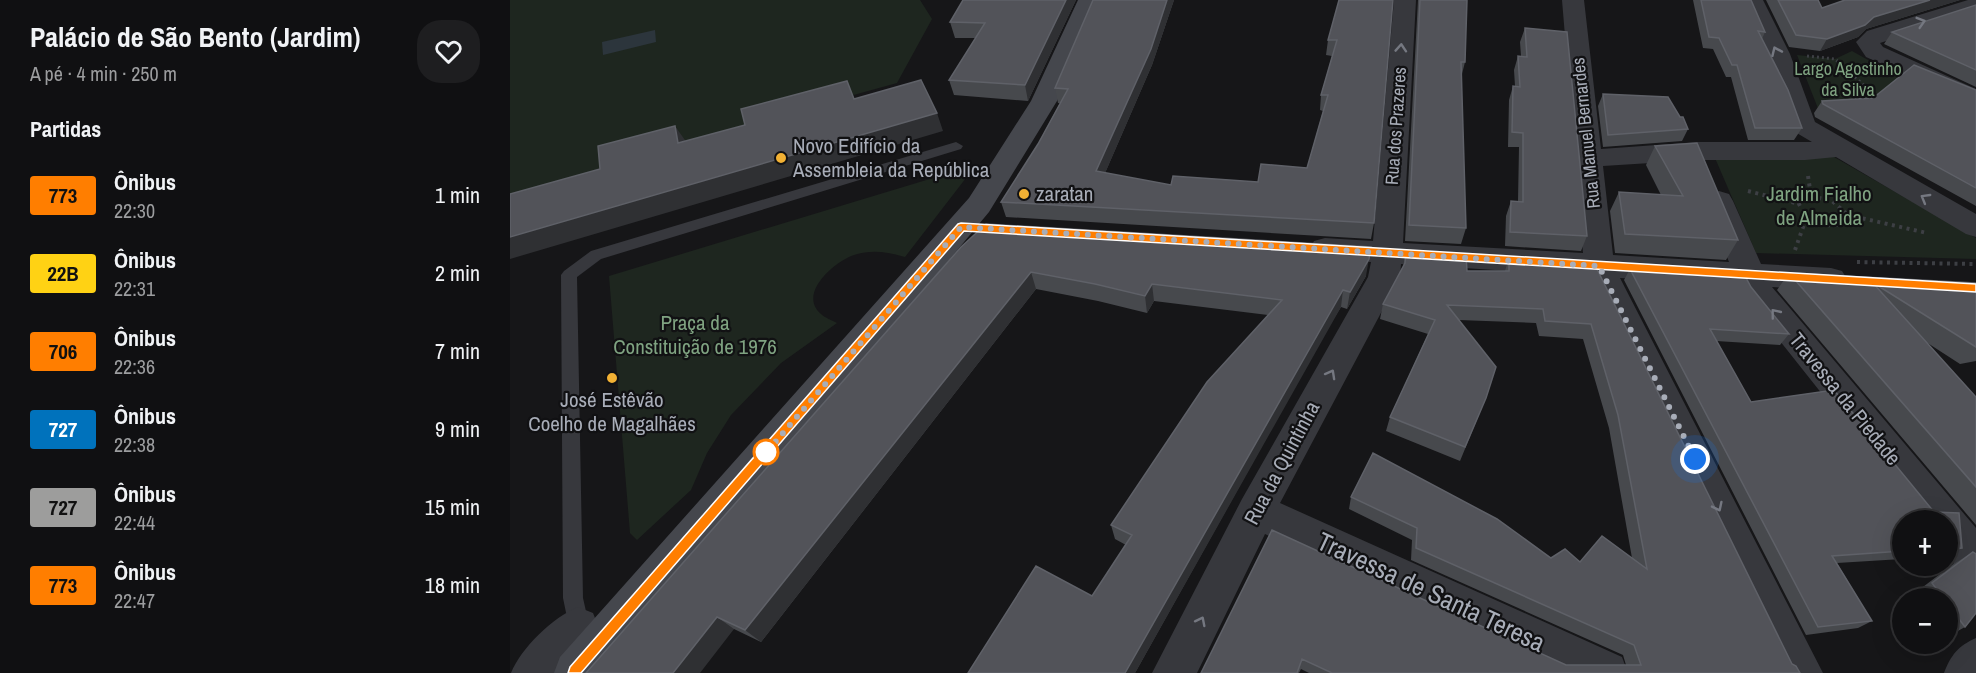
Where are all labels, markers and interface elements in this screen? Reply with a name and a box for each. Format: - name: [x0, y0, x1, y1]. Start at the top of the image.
- one-way arrow: [1915, 17, 1926, 29]
- text: Palácio de São Bento (Jardim): [30, 18, 361, 56]
- button: heart: [417, 20, 480, 83]
- one-way arrow: [1395, 43, 1408, 52]
- one-way arrow: [1771, 46, 1783, 57]
- street label: Rua Manuel Bernardes: [1565, 56, 1606, 210]
- park label: Largo Agostinho da Silva: [1794, 56, 1902, 102]
- text: A pé · 4 min · 250 m: [30, 60, 177, 87]
- street label: Rua dos Prazeres: [1379, 66, 1412, 186]
- text: Partidas: [30, 114, 101, 144]
- place label: Novo Edifício da Assembleia da República: [792, 131, 990, 184]
- marker: Novo Edifício da Assembleia da República: [774, 151, 788, 165]
- text: Ônibus: [114, 167, 176, 197]
- place label: zaratan: [1036, 179, 1093, 208]
- park label: Jardim Fialho de Almeida: [1766, 179, 1872, 232]
- text: 1 min: [435, 180, 480, 210]
- text: 773: [49, 181, 77, 210]
- marker: zaratan: [1017, 187, 1031, 201]
- one-way arrow: [1921, 194, 1931, 205]
- text: 22:30: [114, 197, 155, 224]
- text: Ônibus: [114, 245, 176, 275]
- text: 2 min: [435, 258, 480, 288]
- text: 22B: [47, 259, 79, 288]
- text: 22:31: [114, 275, 155, 302]
- park label: Praça da Constituição de 1976: [613, 308, 777, 361]
- one-way arrow: [1771, 309, 1782, 320]
- text: Ônibus: [114, 323, 176, 353]
- street label: Travessa da Piedade: [1783, 326, 1908, 471]
- text: 7 min: [435, 336, 480, 366]
- text: 706: [49, 337, 77, 366]
- text: 22:36: [114, 353, 155, 380]
- one-way arrow: [1324, 370, 1335, 380]
- marker: José Estêvão Coelho de Magalhães: [605, 371, 619, 385]
- place label: José Estêvão Coelho de Magalhães: [528, 385, 696, 438]
- street label: Rua da Quintinha: [1237, 396, 1326, 530]
- text: Ônibus: [114, 401, 176, 431]
- text: 9 min: [435, 414, 480, 444]
- text: 727: [49, 415, 77, 444]
- text: 22:38: [114, 431, 155, 458]
- unlabelled marker: [753, 439, 779, 465]
- your location: [1680, 444, 1710, 474]
- text: Ônibus: [114, 479, 176, 509]
- text: 15 min: [425, 492, 480, 522]
- text: 727: [49, 493, 77, 522]
- one-way arrow: [1711, 500, 1723, 511]
- text: 22:44: [114, 509, 155, 536]
- map controls: [1892, 510, 1958, 654]
- button: +: [1892, 510, 1958, 576]
- street label: Travessa de Santa Teresa: [1312, 523, 1551, 660]
- text: Ônibus: [114, 557, 176, 587]
- text: 18 min: [425, 570, 480, 600]
- text: 773: [49, 571, 77, 600]
- text: 22:47: [114, 587, 155, 614]
- button: −: [1892, 588, 1958, 654]
- one-way arrow: [1193, 616, 1205, 627]

